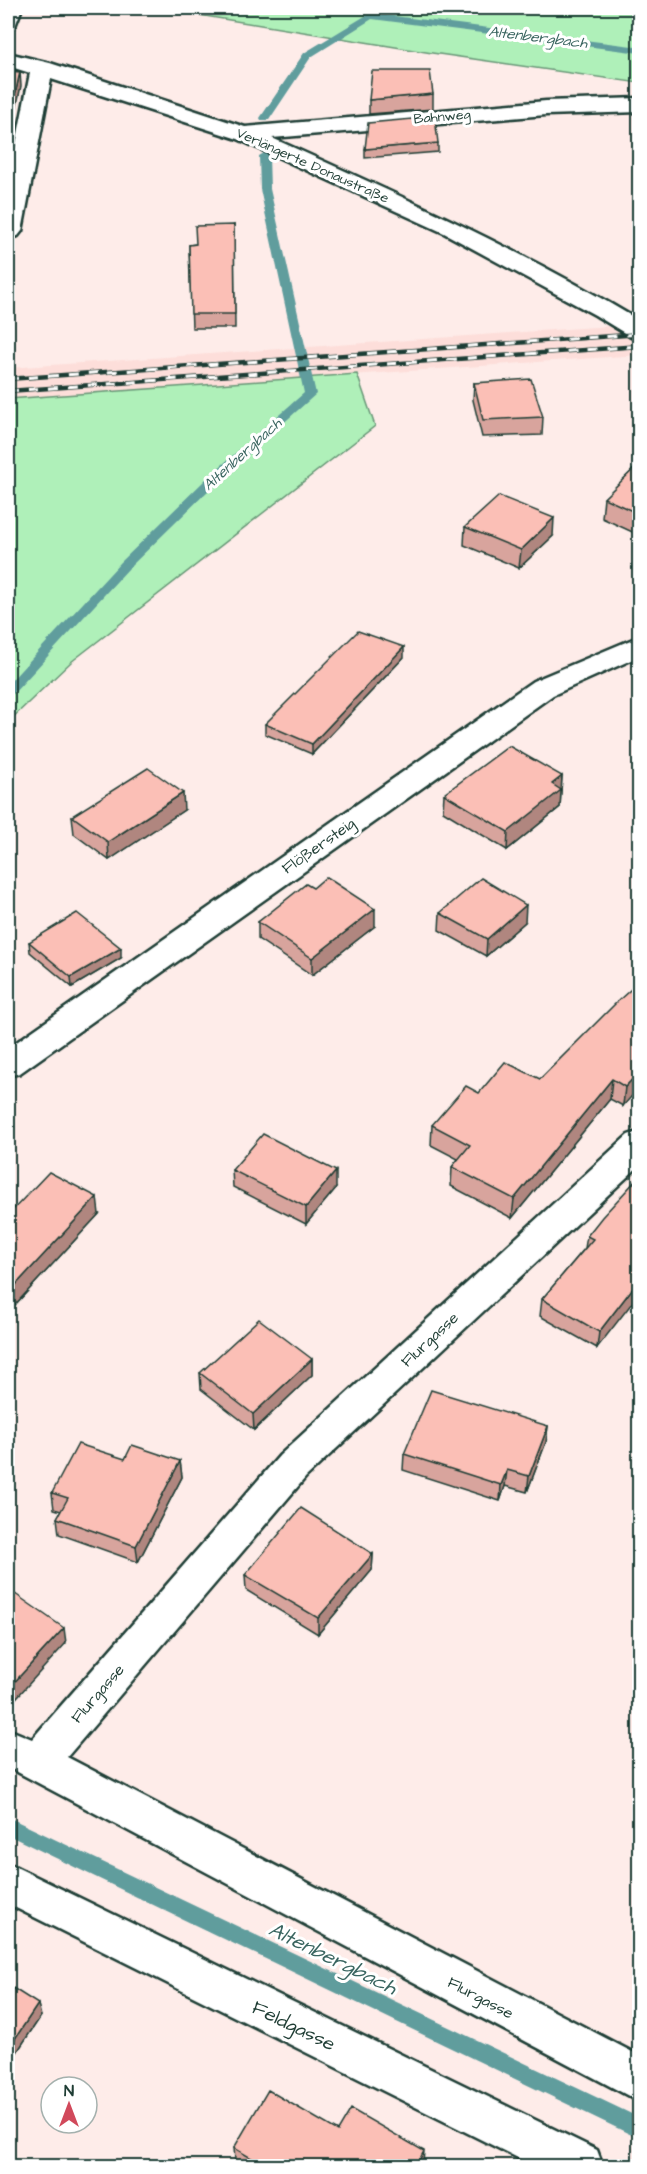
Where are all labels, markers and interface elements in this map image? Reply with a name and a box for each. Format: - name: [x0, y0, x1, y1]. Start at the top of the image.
- water label: Altenbergbach: [487, 21, 589, 55]
- street label: Bahnweg: [413, 105, 471, 129]
- street label: Verlängerte Donaustraße: [233, 123, 392, 209]
- water label: Altenbergbach: [198, 413, 287, 496]
- street label: Flößersteig: [277, 812, 360, 880]
- street label: Flurgasse: [396, 1307, 464, 1373]
- street label: Flurgasse: [66, 1659, 131, 1729]
- water label: Altenbergbach: [264, 1915, 403, 2004]
- street label: Flurgasse: [443, 1971, 518, 2025]
- street label: Feldgasse: [247, 1994, 340, 2059]
- north arrow: [39, 2075, 99, 2135]
- text: N: [64, 2080, 74, 2102]

